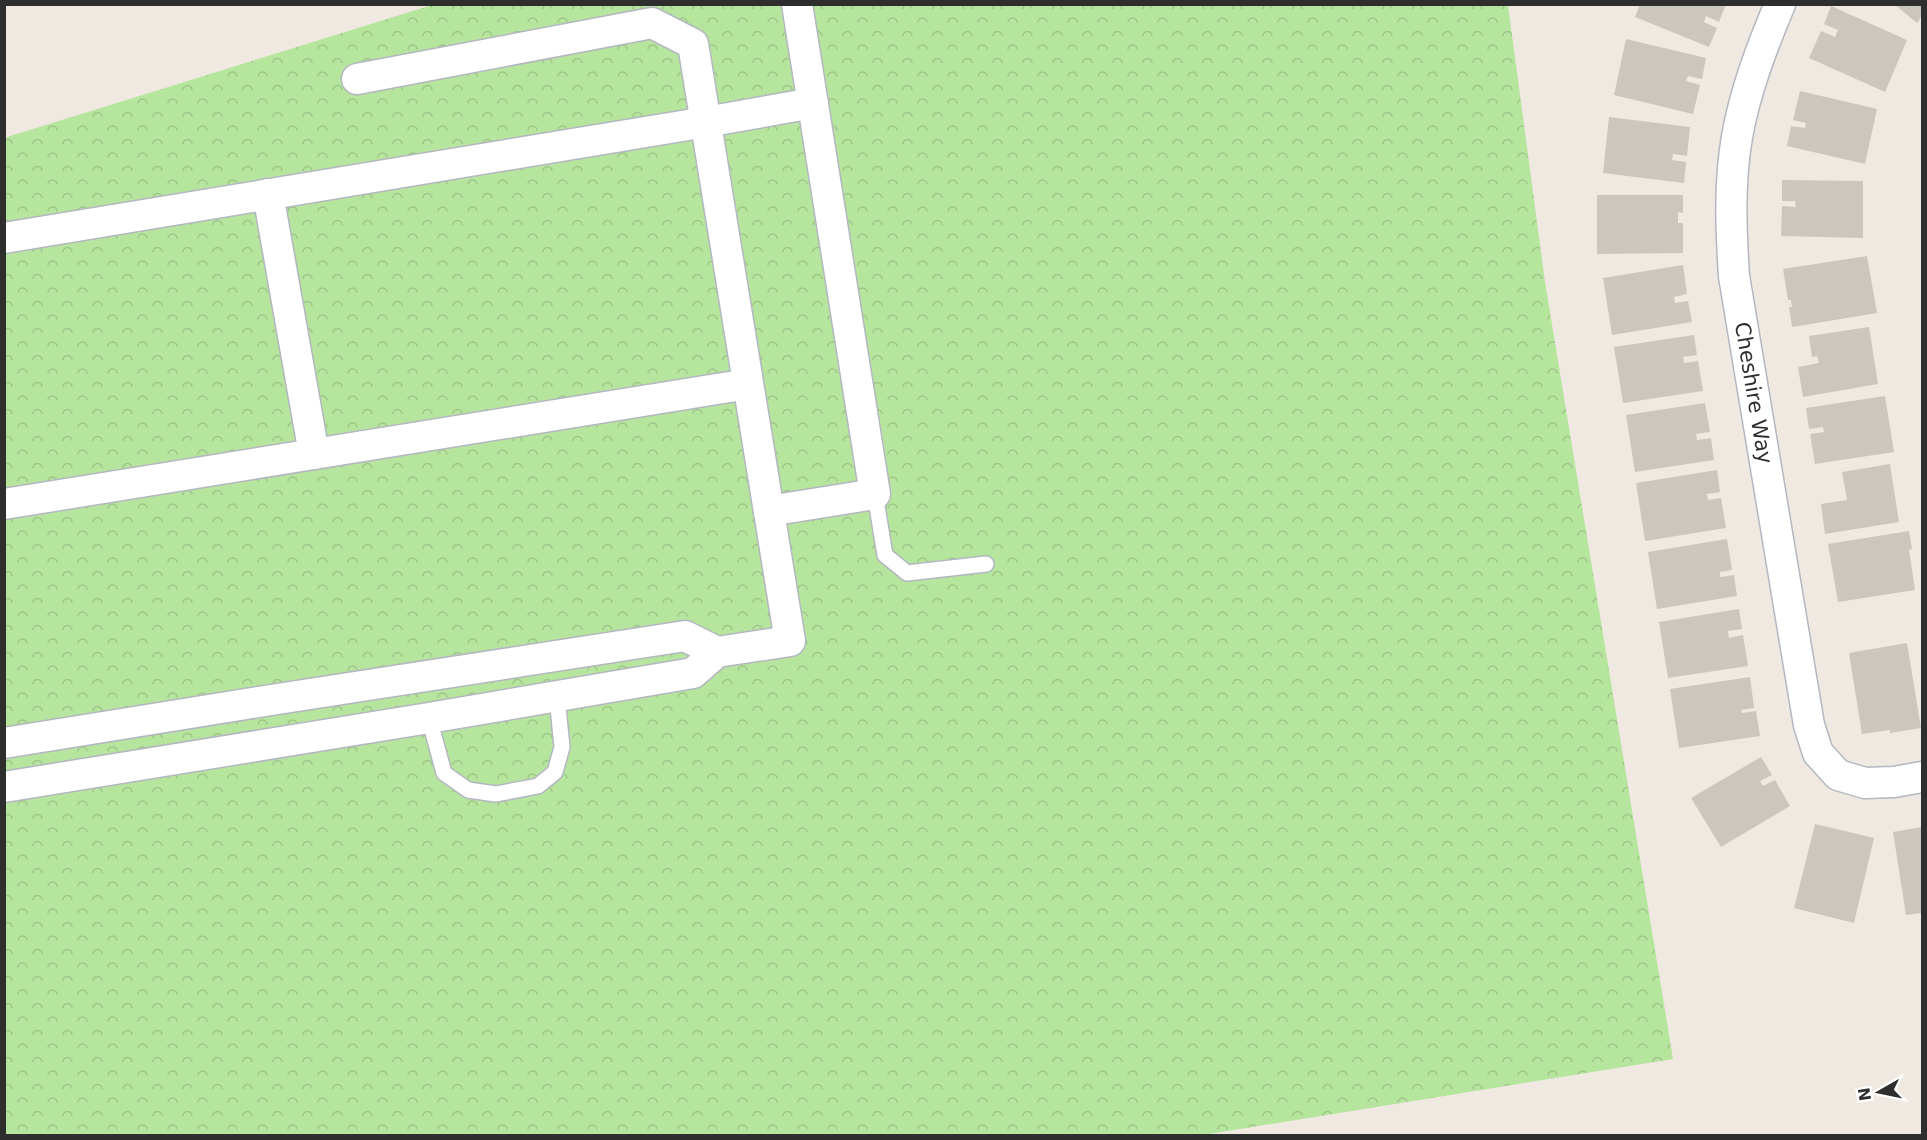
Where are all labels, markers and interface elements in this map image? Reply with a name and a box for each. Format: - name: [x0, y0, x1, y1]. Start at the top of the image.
- street label: Cheshire Way: [1730, 320, 1777, 466]
- north arrow: [1849, 1062, 1909, 1122]
- text: N: [1854, 1086, 1875, 1102]

